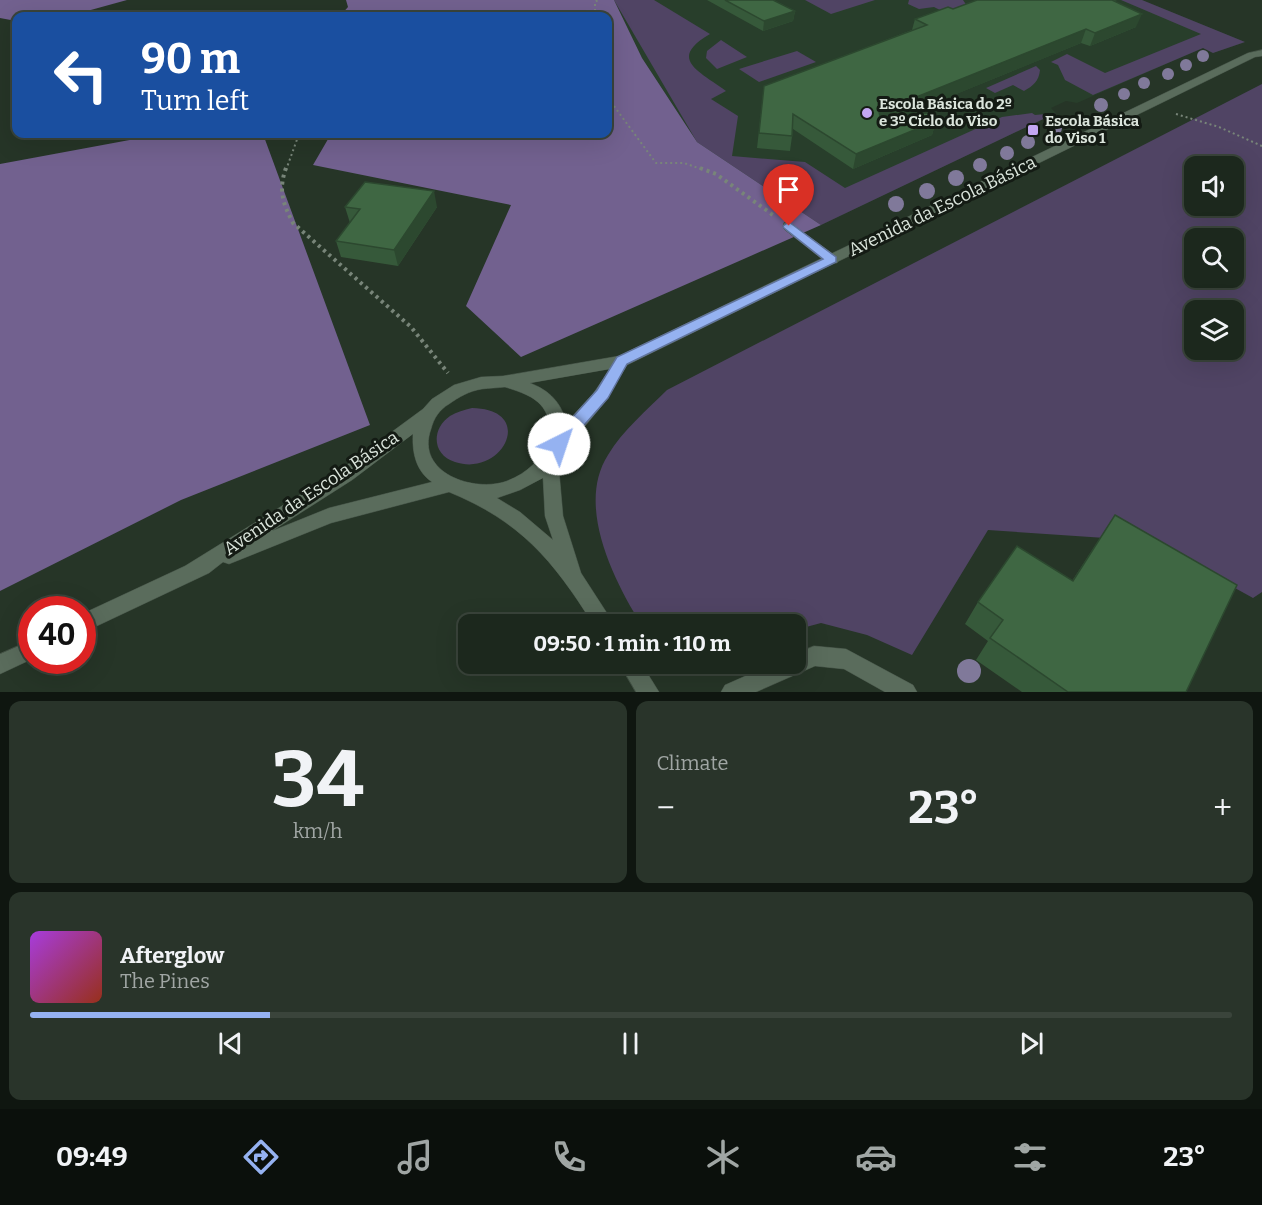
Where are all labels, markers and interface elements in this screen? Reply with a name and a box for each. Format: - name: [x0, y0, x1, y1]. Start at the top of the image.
- text: 90 m: [141, 34, 240, 84]
- icon: left: [42, 36, 120, 114]
- text: Turn left: [141, 85, 249, 117]
- place label: Escola Básica do 2º e 3º Ciclo do Viso: [879, 95, 1012, 130]
- marker: Escola Básica do 2º e 3º Ciclo do Viso: [860, 106, 874, 120]
- place label: Escola Básica do Viso 1: [1045, 112, 1140, 147]
- marker: Escola Básica do Viso 1: [1026, 123, 1040, 137]
- street label: Avenida da Escola Básica: [844, 151, 1040, 261]
- map controls: [1184, 156, 1244, 360]
- button: sound: [1184, 156, 1244, 216]
- pin: [763, 164, 814, 226]
- icon: arrive: [772, 173, 805, 206]
- button: search: [1184, 228, 1244, 288]
- button: layers: [1184, 300, 1244, 360]
- position arrow: [527, 412, 591, 476]
- street label: Avenida da Escola Básica: [219, 426, 403, 560]
- speed limit sign: 40: [18, 596, 96, 674]
- text: 09:50 · 1 min · 110 m: [533, 630, 731, 657]
- text: 34: [272, 733, 364, 827]
- text: Climate: [657, 751, 728, 775]
- text: 23°: [908, 781, 979, 835]
- text: −: [657, 788, 675, 828]
- text: +: [1213, 788, 1232, 828]
- text: km/h: [293, 819, 343, 843]
- text: Afterglow: [120, 942, 224, 969]
- text: The Pines: [120, 969, 210, 993]
- icon: previous: [214, 1027, 247, 1060]
- icon: pause: [614, 1027, 647, 1060]
- icon: next: [1015, 1027, 1048, 1060]
- icon: directions: [240, 1136, 282, 1178]
- icon: music: [394, 1136, 436, 1178]
- icon: phone: [548, 1136, 590, 1178]
- icon: climate: [702, 1136, 744, 1178]
- icon: car: [855, 1136, 897, 1178]
- icon: filters: [1009, 1136, 1051, 1178]
- text: 09:49: [56, 1141, 128, 1173]
- text: 23°: [1163, 1141, 1206, 1173]

